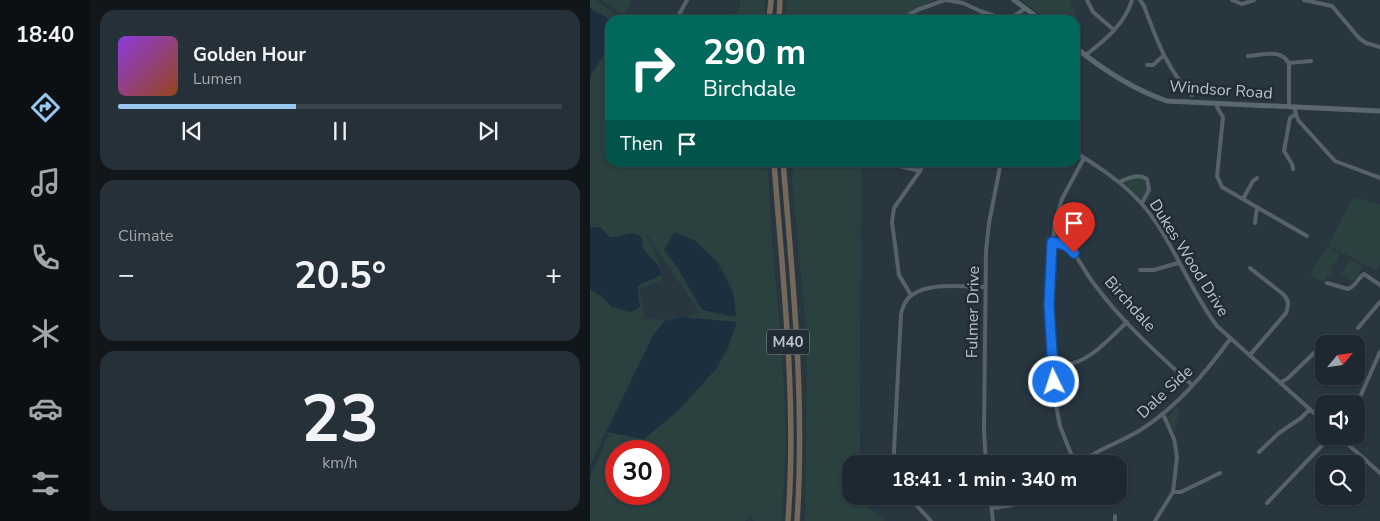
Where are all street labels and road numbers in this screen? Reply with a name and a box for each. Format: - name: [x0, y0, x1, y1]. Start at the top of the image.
- street label: Windsor Road: [1169, 75, 1273, 105]
- street label: Dukes Wood Drive: [1144, 195, 1234, 321]
- street label: Fulmer Drive: [961, 266, 985, 358]
- street label: Birchdale: [1099, 272, 1161, 336]
- road number: M40: [767, 330, 809, 354]
- street label: Dale Side: [1132, 360, 1198, 424]

